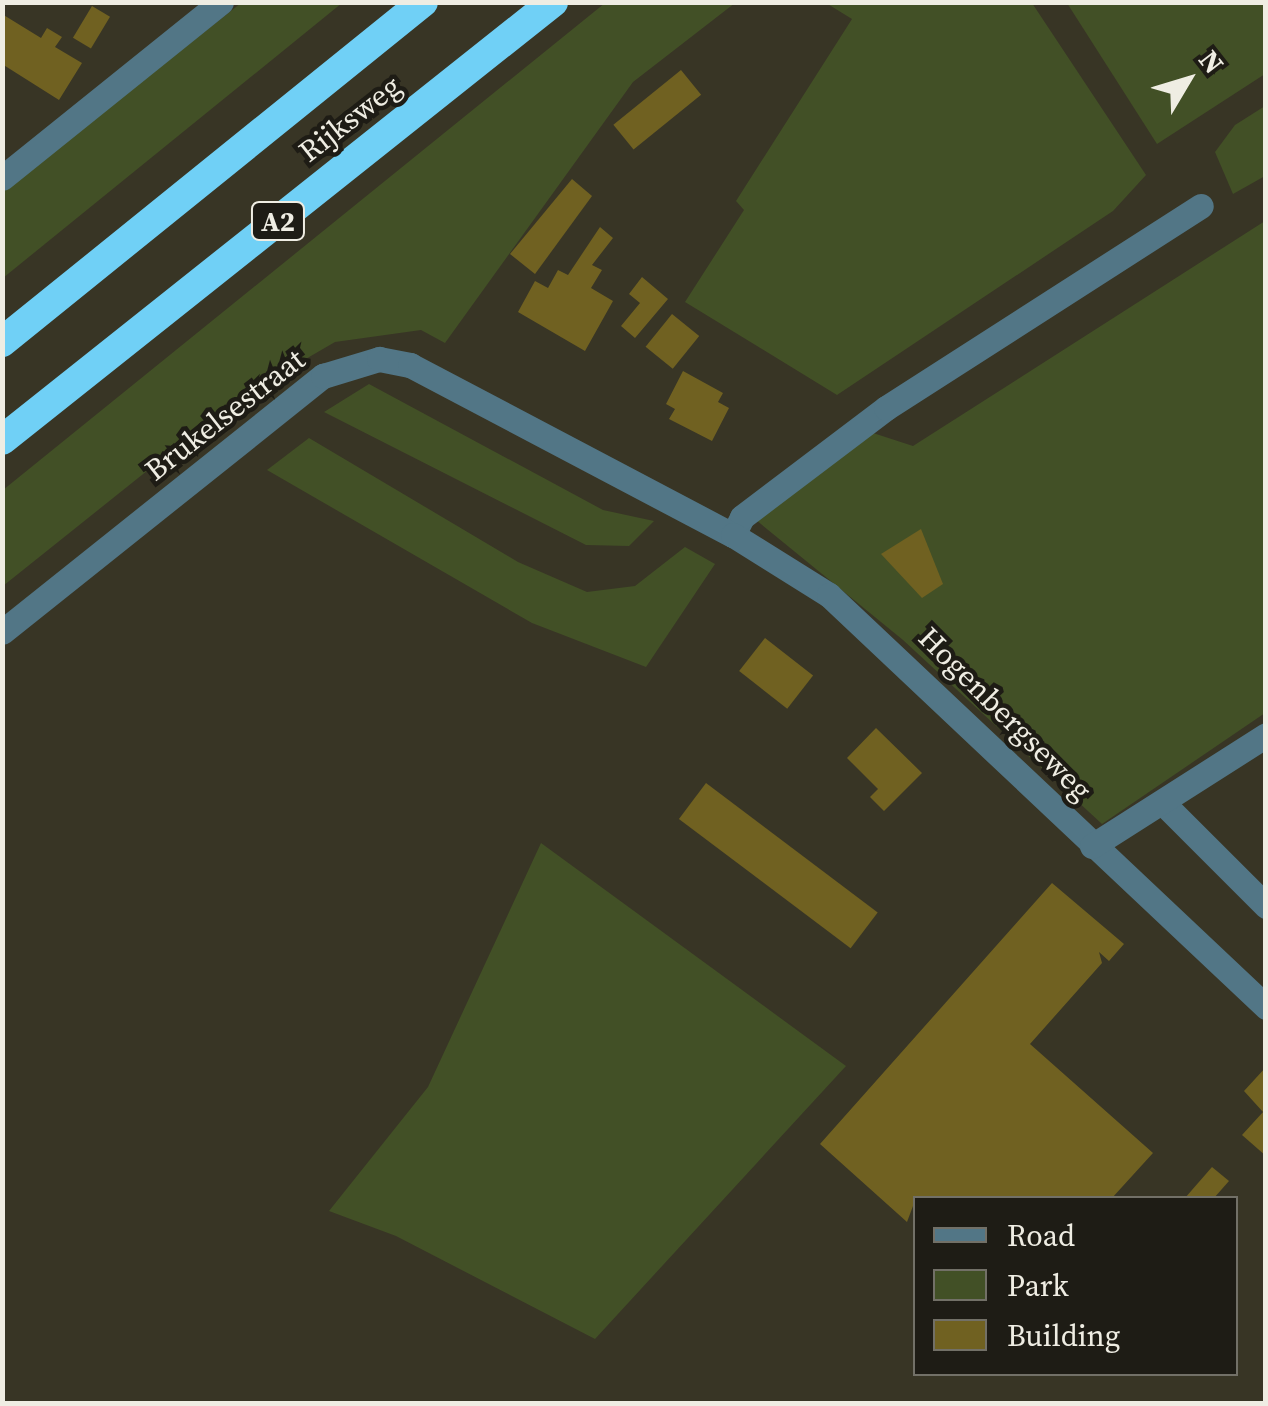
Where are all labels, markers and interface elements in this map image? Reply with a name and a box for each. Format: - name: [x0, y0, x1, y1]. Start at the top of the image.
- north arrow: [1138, 30, 1238, 130]
- text: N: [1190, 42, 1233, 81]
- street label: Rijksweg: [292, 68, 408, 170]
- road number: A2: [250, 198, 306, 244]
- street label: Brukelsestraat: [138, 342, 312, 488]
- street label: Hogenbergseweg: [911, 620, 1099, 808]
- legend: [913, 1196, 1238, 1376]
- text: Road: [1007, 1215, 1075, 1256]
- text: Park: [1007, 1265, 1069, 1306]
- text: Building: [1007, 1315, 1120, 1356]

